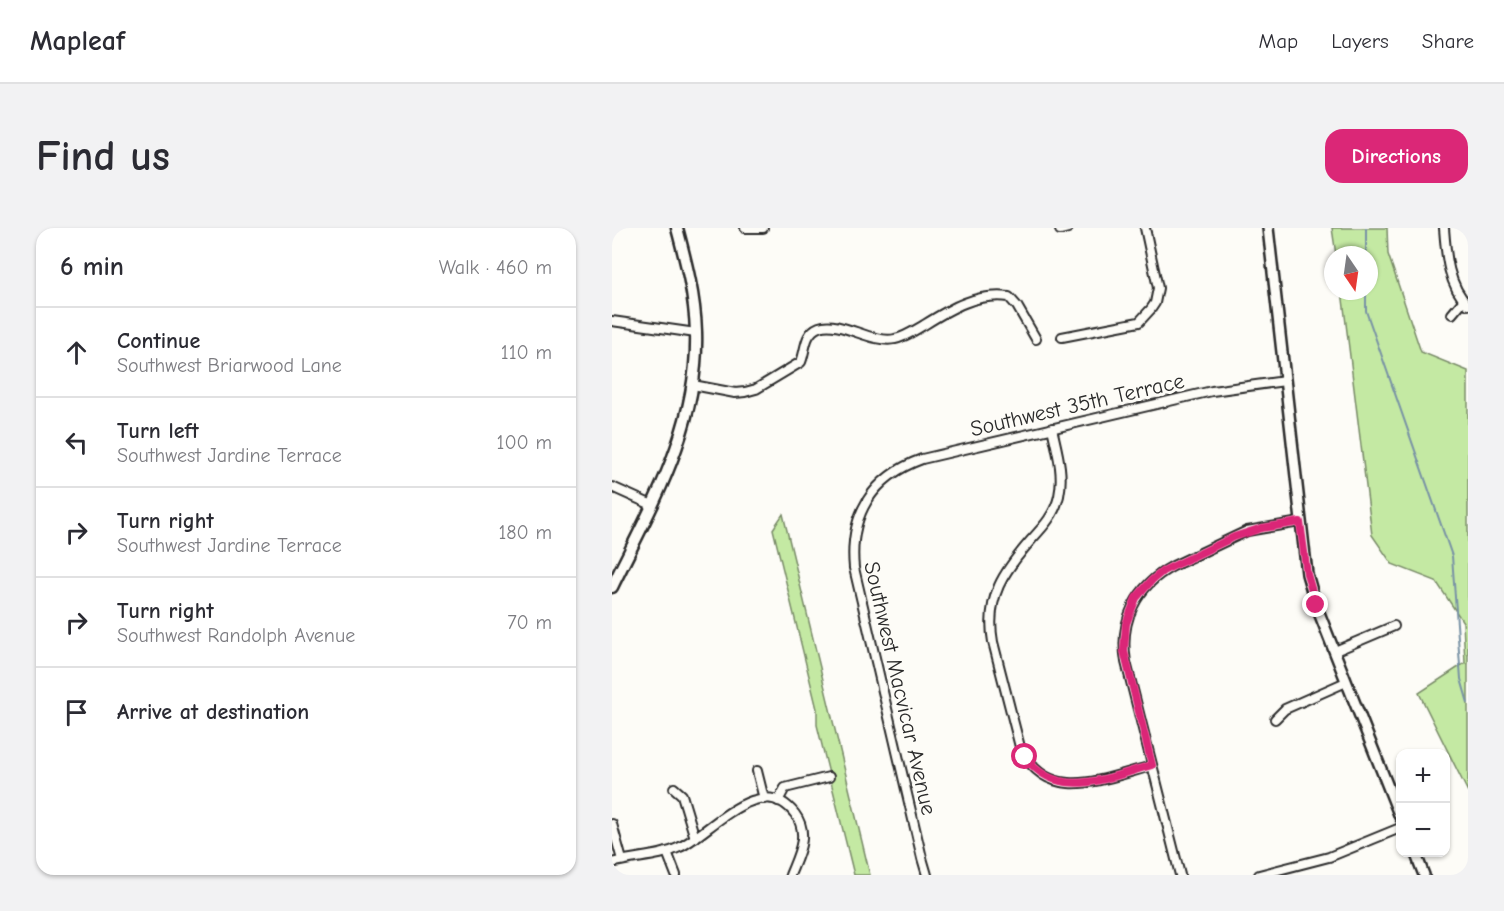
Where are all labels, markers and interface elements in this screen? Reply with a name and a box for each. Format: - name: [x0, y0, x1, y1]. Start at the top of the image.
- text: Mapleaf: [30, 25, 125, 57]
- text: Map: [1259, 29, 1298, 53]
- text: Layers: [1331, 29, 1389, 53]
- text: Share: [1422, 29, 1474, 53]
- button: Directions: [1325, 129, 1468, 183]
- text: Find us: [36, 132, 170, 181]
- north arrow: [1324, 246, 1378, 300]
- text: 6 min: [60, 252, 124, 282]
- text: Walk · 460 m: [439, 256, 552, 279]
- text: Continue: [117, 328, 200, 354]
- icon: ahead: [60, 336, 93, 369]
- text: 110 m: [501, 341, 552, 364]
- text: Southwest Briarwood Lane: [117, 354, 342, 377]
- street label: Southwest 35th Terrace: [968, 368, 1187, 442]
- text: Turn left: [117, 418, 199, 444]
- icon: left: [60, 426, 93, 459]
- text: 100 m: [497, 431, 552, 454]
- text: Southwest Jardine Terrace: [117, 444, 342, 467]
- text: Turn right: [117, 508, 214, 534]
- icon: right: [60, 516, 93, 549]
- text: 180 m: [498, 521, 552, 544]
- text: Southwest Jardine Terrace: [117, 534, 342, 557]
- street label: Southwest Macvicar Avenue: [858, 559, 942, 817]
- route end: [1302, 591, 1328, 617]
- text: Turn right: [117, 598, 214, 624]
- icon: right: [60, 606, 93, 639]
- text: 70 m: [507, 611, 552, 634]
- text: Southwest Randolph Avenue: [117, 624, 355, 647]
- icon: arrive: [60, 696, 93, 729]
- text: Arrive at destination: [117, 699, 309, 725]
- route start: [1011, 743, 1037, 769]
- map controls: [1396, 749, 1450, 857]
- button: +: [1396, 749, 1450, 803]
- button: −: [1396, 803, 1450, 857]

